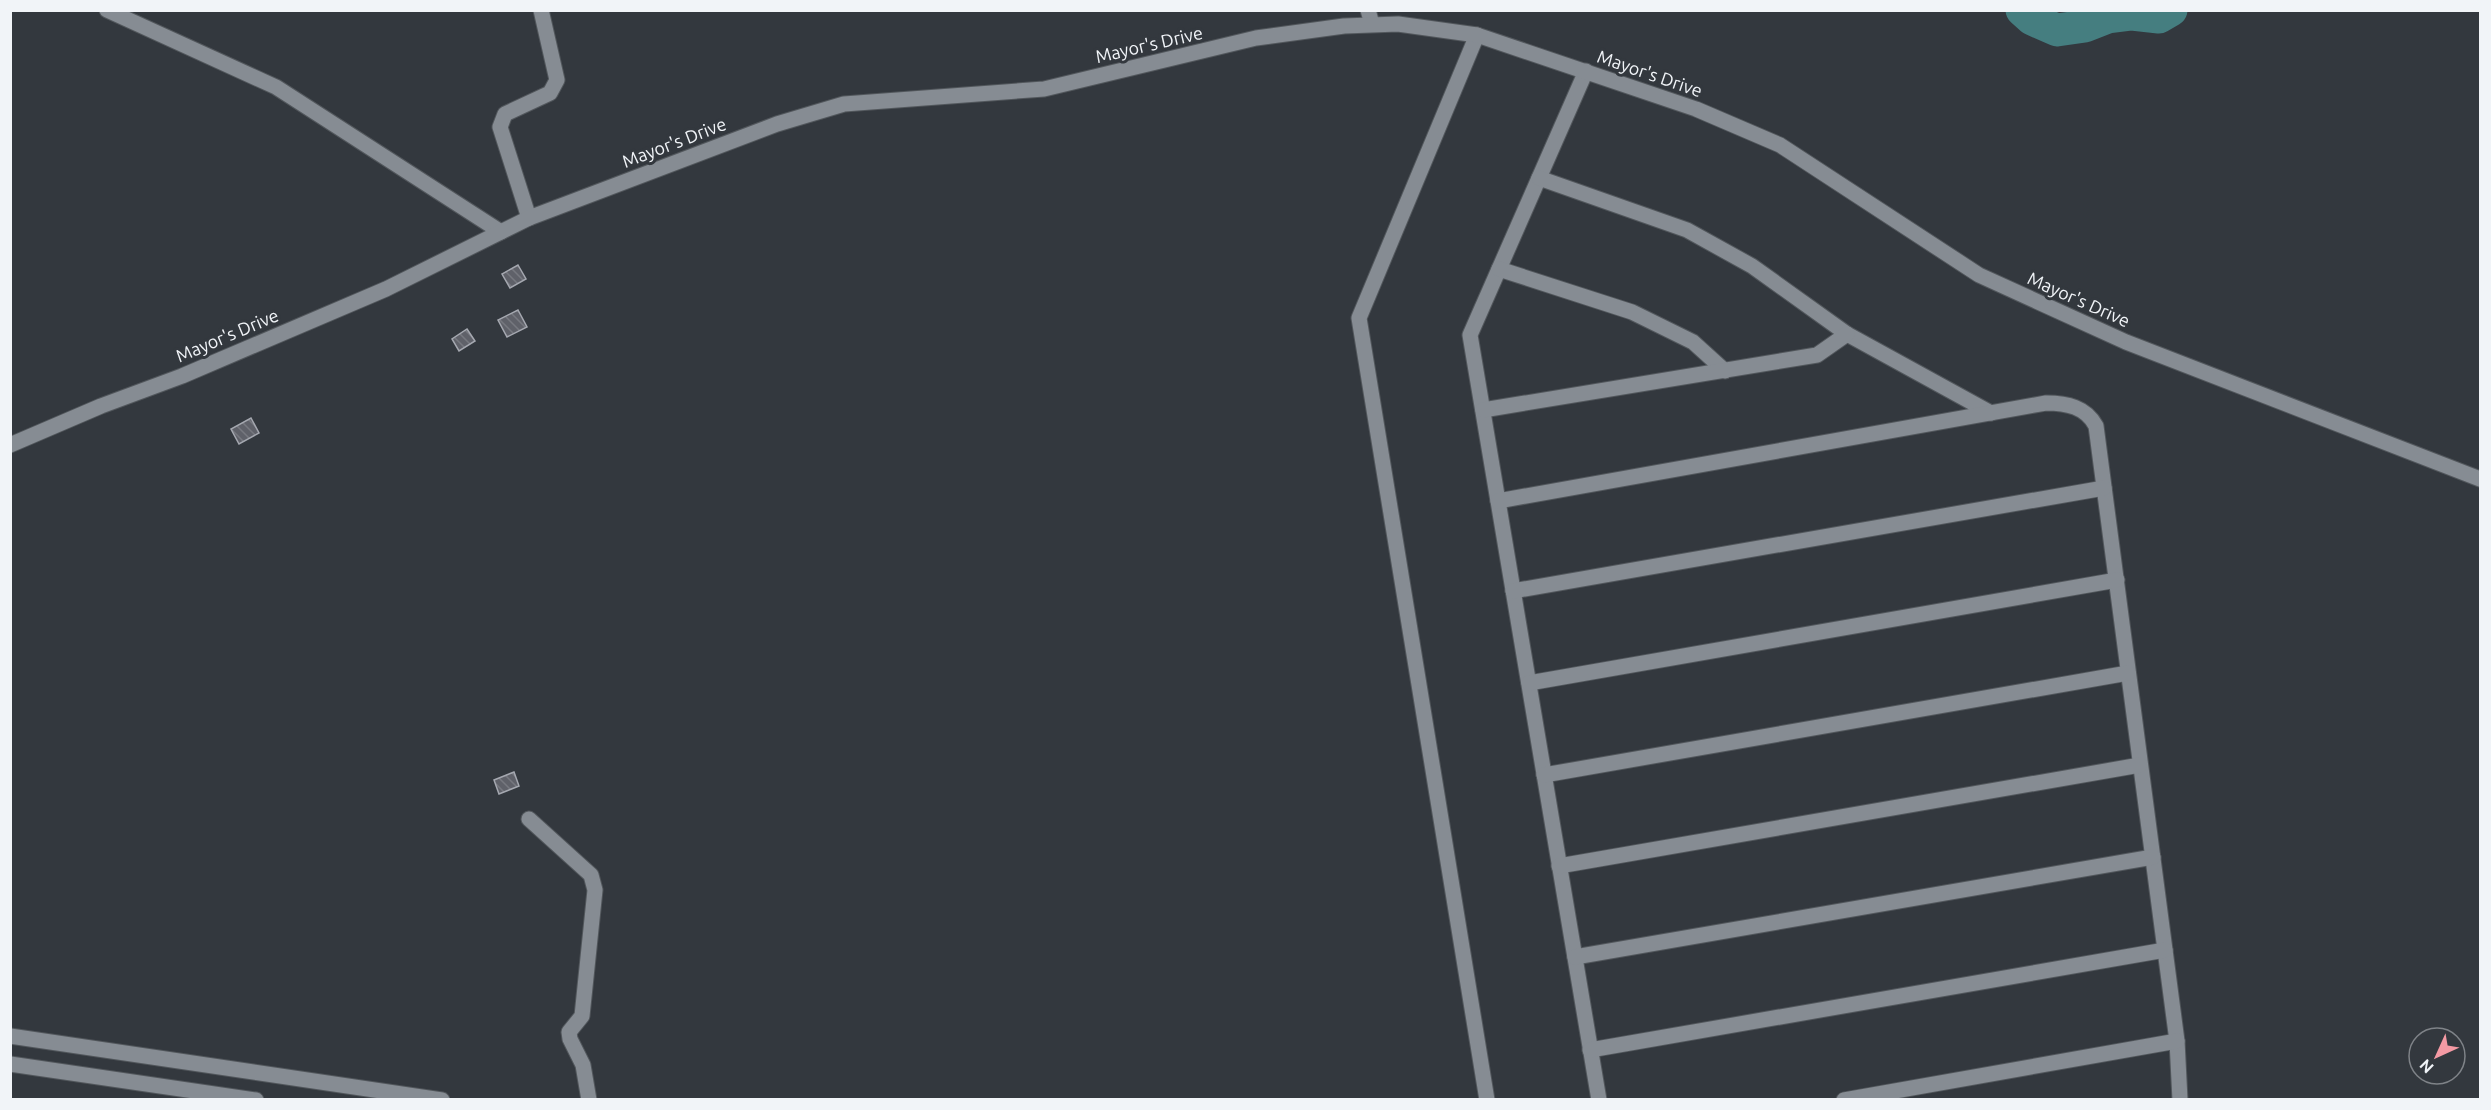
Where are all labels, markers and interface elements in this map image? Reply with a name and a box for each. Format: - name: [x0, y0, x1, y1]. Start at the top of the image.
- street label: Mayor's Drive: [1093, 22, 1205, 66]
- street label: Mayor's Drive: [1595, 46, 1705, 100]
- street label: Mayor's Drive: [619, 113, 729, 171]
- street label: Mayor's Drive: [2025, 268, 2133, 330]
- street label: Mayor's Drive: [173, 304, 281, 366]
- north arrow: [2407, 1026, 2467, 1086]
- text: N: [2416, 1056, 2437, 1077]

